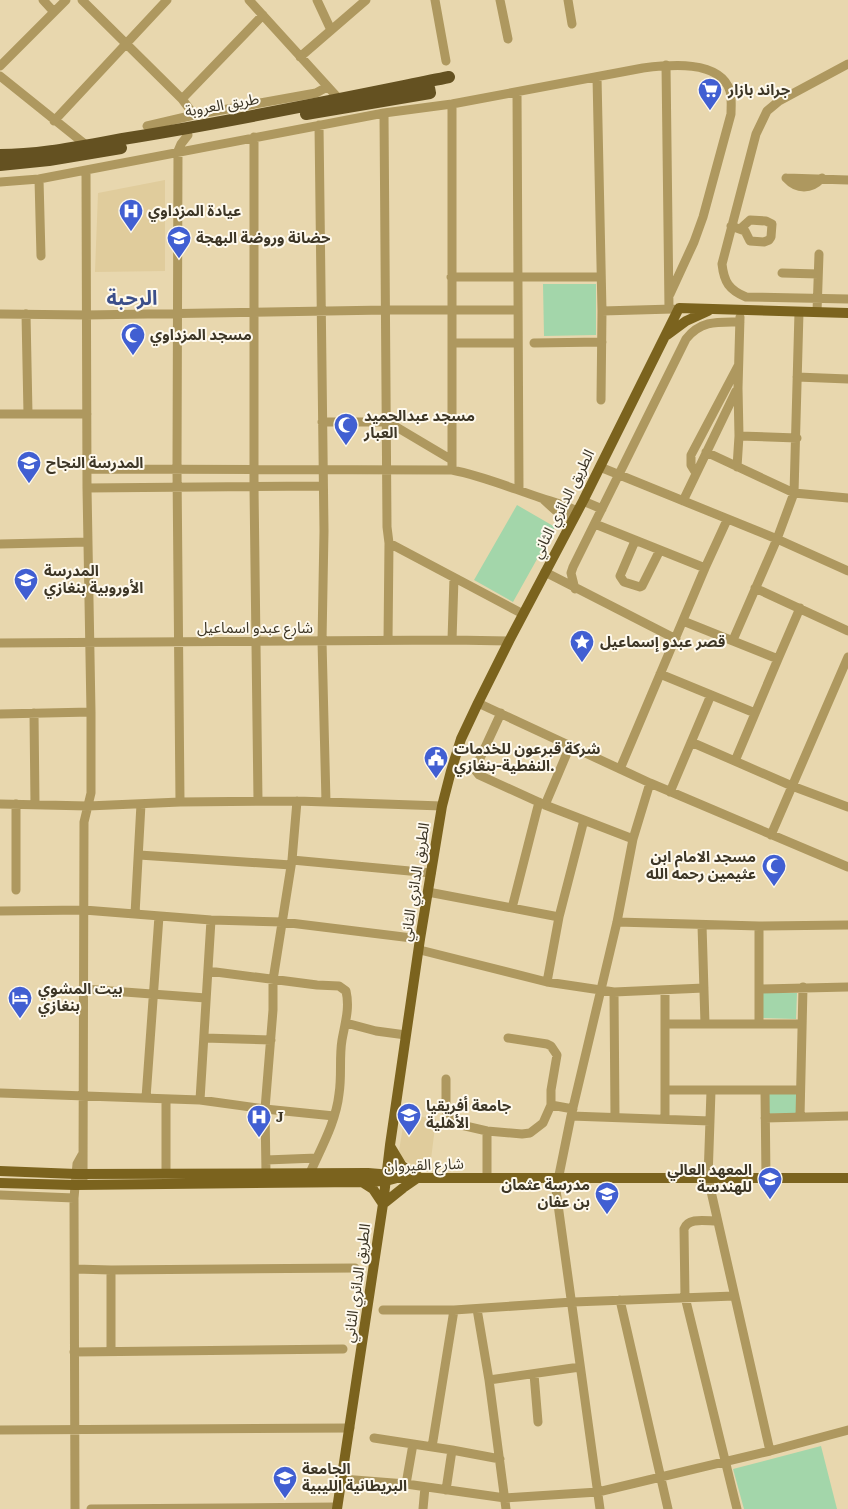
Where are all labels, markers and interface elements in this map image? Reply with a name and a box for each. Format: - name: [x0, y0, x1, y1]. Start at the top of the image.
- supermarket icon: جراند بازار: [697, 77, 723, 111]
- place label: جراند بازار: [727, 80, 791, 99]
- street label: طريق العروبة: [183, 89, 261, 121]
- hospital icon: عيادة المزداوي: [118, 198, 144, 232]
- place label: عيادة المزداوي: [148, 201, 241, 222]
- school or university icon: حضانة وروضة البهجة: [166, 225, 192, 259]
- place label: حضانة وروضة البهجة: [196, 228, 331, 247]
- district label: الرحبة: [107, 284, 157, 311]
- mosque icon: مسجد المزداوي: [120, 322, 146, 356]
- place label: مسجد المزداوي: [150, 325, 252, 346]
- place label: مسجد عبدالحميد العبار: [363, 406, 475, 442]
- mosque icon: مسجد عبدالحميد العبار: [333, 412, 359, 446]
- street label: الطريق الدائري الثاني: [527, 446, 600, 563]
- school or university icon: المدرسة النجاح: [16, 450, 42, 484]
- place label: المدرسة النجاح: [46, 453, 143, 474]
- place label: المدرسة الأوروبية بنغازي: [44, 561, 143, 599]
- school or university icon: المدرسة الأوروبية بنغازي: [13, 567, 39, 601]
- street label: شارع عبدو اسماعيل: [197, 618, 313, 640]
- place icon: قصر عبدو إسماعيل: [569, 629, 595, 663]
- place label: قصر عبدو إسماعيل: [600, 632, 725, 652]
- place label: شركة قبرعون للخدمات النفطية-بنغازي.: [454, 739, 600, 777]
- public building icon: شركة قبرعون للخدمات النفطية-بنغازي.: [423, 745, 449, 779]
- street label: الطريق الدائري الثاني: [396, 821, 436, 943]
- place label: مسجد الامام ابن عثيمين رحمه الله: [646, 847, 756, 883]
- mosque icon: مسجد الامام ابن عثيمين رحمه الله: [761, 853, 787, 887]
- place label: بيت المشوي بنغازي: [38, 979, 123, 1017]
- hotel icon: بيت المشوي بنغازي: [7, 985, 33, 1019]
- place label: جامعة أفريقيا الأهلية: [426, 1096, 512, 1132]
- school or university icon: جامعة أفريقيا الأهلية: [396, 1102, 422, 1136]
- hospital icon: J: [246, 1104, 272, 1138]
- place label: J: [276, 1107, 284, 1126]
- street label: شارع القيروان: [384, 1154, 464, 1178]
- place label: المعهد العالي للهندسة: [667, 1160, 752, 1196]
- school or university icon: المعهد العالي للهندسة: [757, 1166, 783, 1200]
- place label: مدرسة عثمان بن عفان: [501, 1175, 590, 1211]
- school or university icon: مدرسة عثمان بن عفان: [594, 1181, 620, 1215]
- street label: الطريق الدائري الثاني: [339, 1222, 377, 1344]
- place label: الجامعة البريطانية الليبية: [302, 1459, 407, 1495]
- school or university icon: الجامعة البريطانية الليبية: [272, 1465, 298, 1499]

